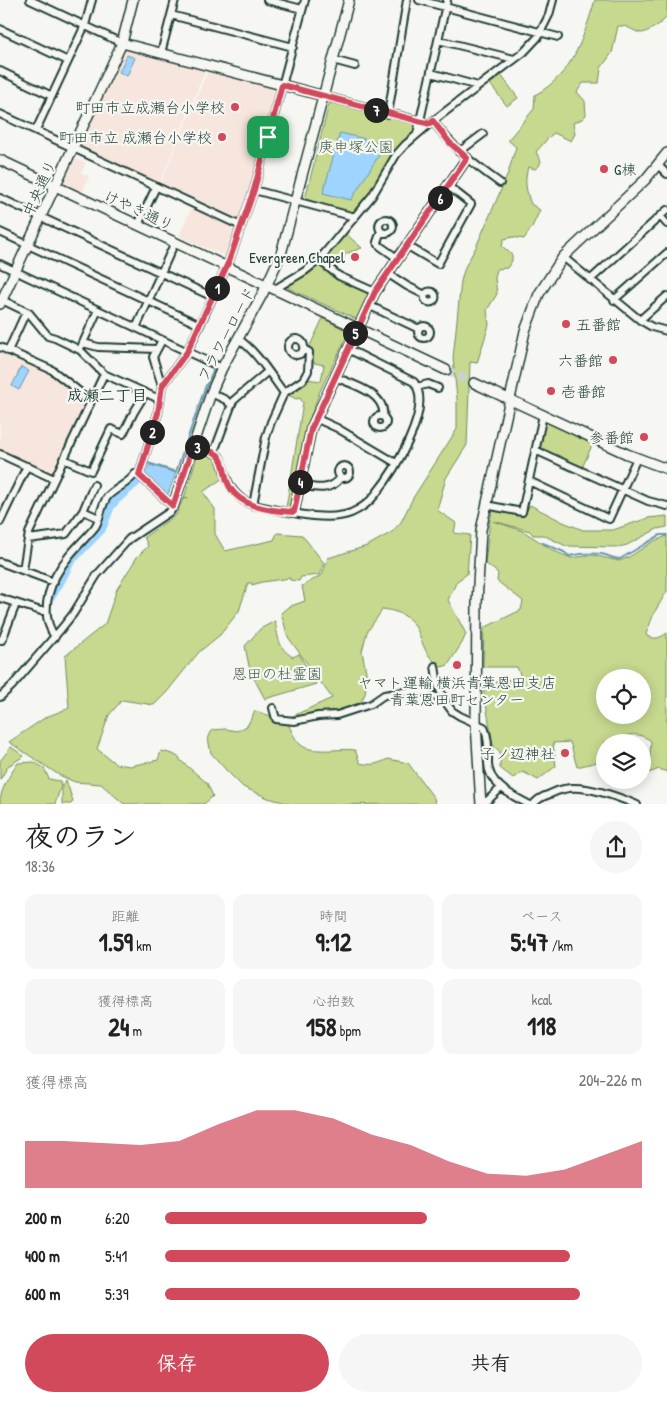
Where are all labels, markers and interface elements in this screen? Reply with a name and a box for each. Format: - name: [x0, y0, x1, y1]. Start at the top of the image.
- place label: 町田市立成瀬台小学校: [75, 97, 225, 118]
- pin: 7: [364, 98, 388, 122]
- marker: 町田市立成瀬台小学校: [229, 101, 241, 113]
- text: 7: [373, 101, 380, 120]
- pin: [247, 116, 289, 158]
- icon: arrive: [254, 123, 282, 151]
- place label: 町田市立 成瀬台小学校: [59, 127, 212, 148]
- marker: 町田市立 成瀬台小学校: [216, 131, 228, 143]
- park label: 庚申塚公園: [318, 136, 394, 157]
- street label: 中央通り: [17, 156, 61, 220]
- place label: G棟: [614, 159, 636, 180]
- marker: G棟: [598, 163, 610, 175]
- street label: けやき通り: [101, 185, 177, 235]
- pin: 6: [428, 186, 452, 210]
- text: 6: [438, 189, 443, 208]
- place label: Evergreen Chapel: [249, 247, 345, 268]
- marker: Evergreen Chapel: [349, 251, 361, 263]
- pin: 1: [204, 276, 230, 300]
- text: 1: [215, 279, 220, 298]
- street label: フラワーロード: [192, 283, 260, 385]
- place label: 五番館: [576, 314, 621, 335]
- marker: 五番館: [560, 318, 572, 330]
- pin: 5: [342, 320, 368, 346]
- text: 5: [353, 324, 358, 343]
- place label: 六番館: [558, 350, 603, 371]
- marker: 六番館: [607, 354, 619, 366]
- place label: 壱番館: [561, 381, 606, 402]
- district label: 成瀬二丁目: [67, 384, 147, 406]
- marker: 壱番館: [545, 385, 557, 397]
- pin: 2: [140, 420, 164, 444]
- text: 2: [149, 423, 156, 442]
- place label: 参番館: [589, 427, 634, 448]
- marker: 参番館: [638, 431, 650, 443]
- pin: 3: [184, 434, 210, 460]
- text: 3: [194, 438, 201, 457]
- pin: 4: [288, 470, 312, 494]
- text: 4: [298, 473, 303, 492]
- marker: ヤマト運輸 横浜青葉恩田支店 青葉恩田町センター: [451, 659, 463, 671]
- park label: 恩田の杜霊園: [232, 663, 322, 684]
- map controls: [596, 669, 651, 789]
- button: locate: [596, 669, 651, 724]
- place label: ヤマト運輸 横浜青葉恩田支店 青葉恩田町センター: [358, 672, 556, 710]
- button: layers: [596, 734, 651, 789]
- place label: 子ノ辺神社: [480, 743, 555, 764]
- marker: 子ノ辺神社: [559, 747, 571, 759]
- text: 夜のラン: [25, 817, 137, 855]
- button: share: [590, 821, 642, 873]
- text: 18:36: [25, 855, 55, 877]
- text: 距離: [111, 906, 139, 925]
- text: 時間: [319, 906, 347, 925]
- text: ペース: [521, 906, 562, 925]
- text: 1.59: [99, 925, 133, 959]
- text: 9:12: [316, 925, 351, 959]
- text: 5:47: [511, 925, 549, 959]
- text: km: [133, 936, 152, 955]
- text: /km: [549, 936, 573, 955]
- text: kcal: [532, 990, 552, 1009]
- text: 獲得標高: [97, 991, 153, 1010]
- text: 心拍数: [312, 991, 354, 1010]
- text: 118: [527, 1009, 556, 1043]
- text: 24: [108, 1010, 129, 1044]
- text: 158: [306, 1010, 336, 1044]
- text: m: [129, 1021, 142, 1040]
- text: bpm: [336, 1021, 361, 1040]
- text: 204–226 m: [579, 1069, 642, 1091]
- text: 獲得標高: [25, 1071, 89, 1093]
- text: 200 m: [25, 1207, 61, 1229]
- text: 6:20: [105, 1207, 130, 1229]
- text: 400 m: [25, 1245, 60, 1267]
- text: 5:41: [105, 1245, 127, 1267]
- text: 600 m: [25, 1283, 60, 1305]
- text: 5:39: [105, 1283, 129, 1305]
- button: 保存: [25, 1334, 329, 1392]
- button: 共有: [339, 1334, 642, 1392]

